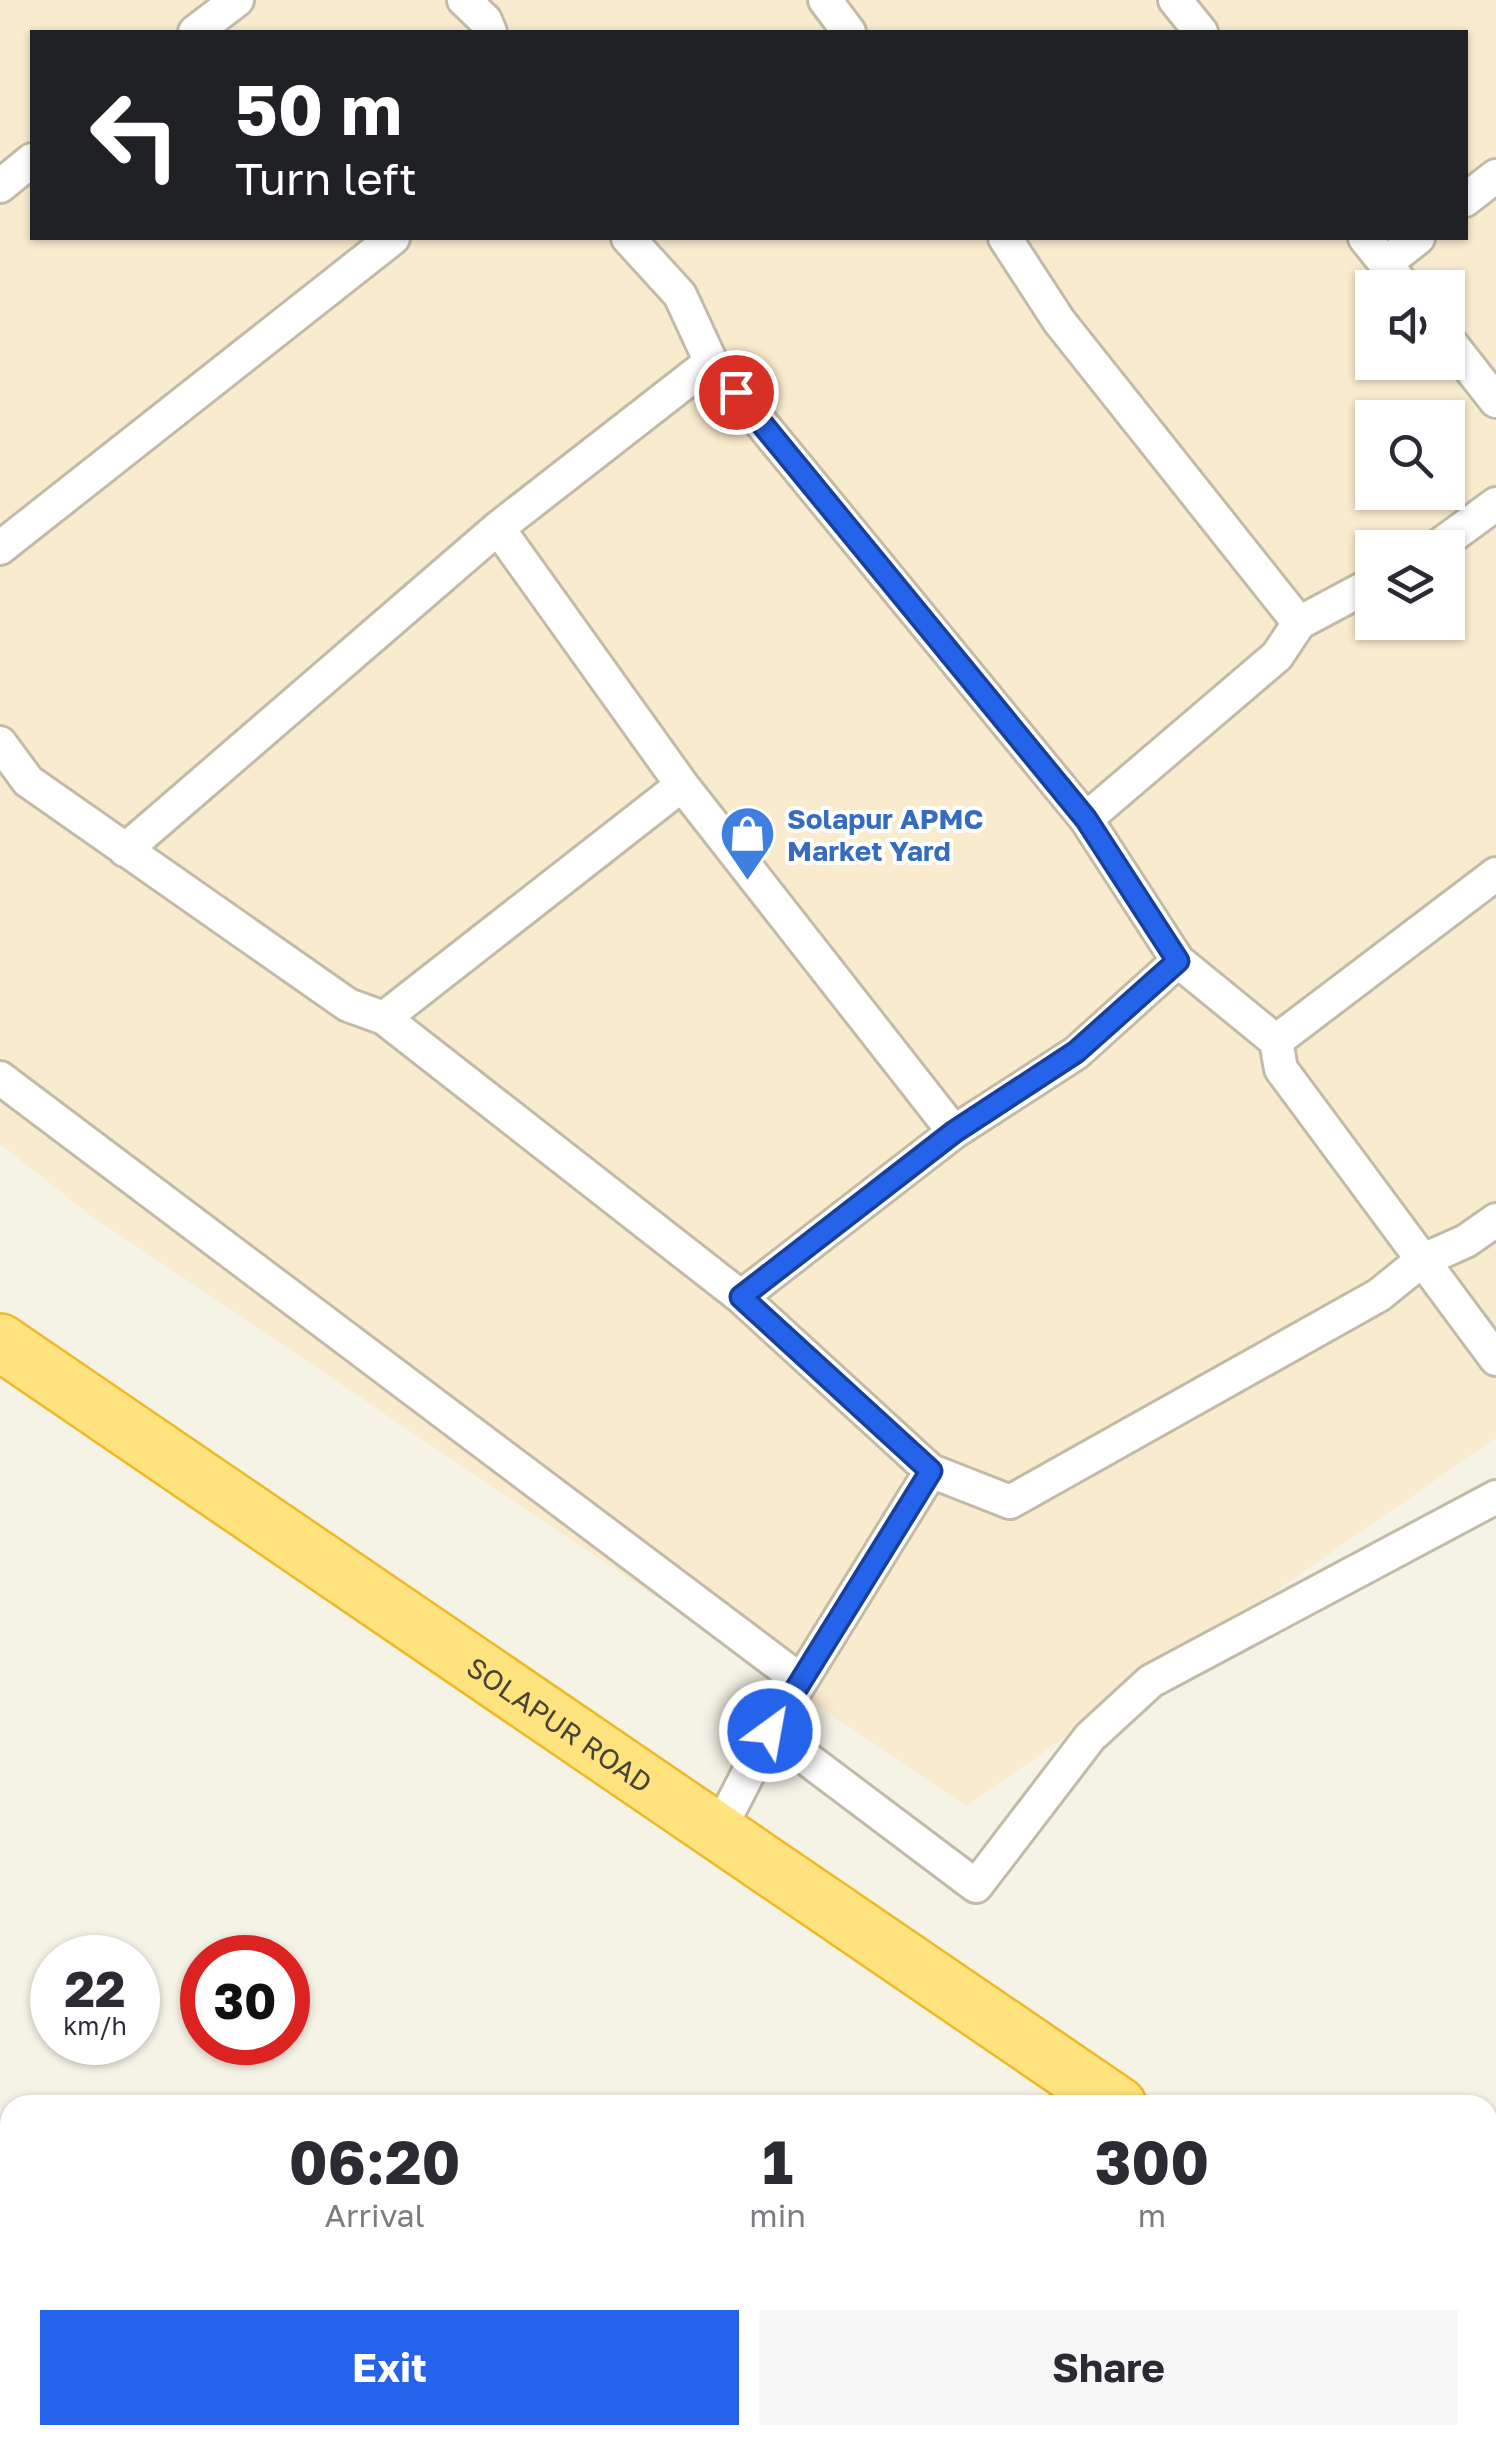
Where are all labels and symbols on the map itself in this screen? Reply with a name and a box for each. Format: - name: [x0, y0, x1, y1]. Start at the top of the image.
- pin: [694, 350, 779, 435]
- place label: Solapur APMC Market Yard: [787, 802, 983, 867]
- shop icon: Solapur APMC Market Yard: [718, 804, 778, 883]
- street label: SOLAPUR ROAD: [461, 1649, 659, 1799]
- position arrow: [718, 1679, 822, 1783]
- speed limit sign: 30: [180, 1935, 310, 2065]

